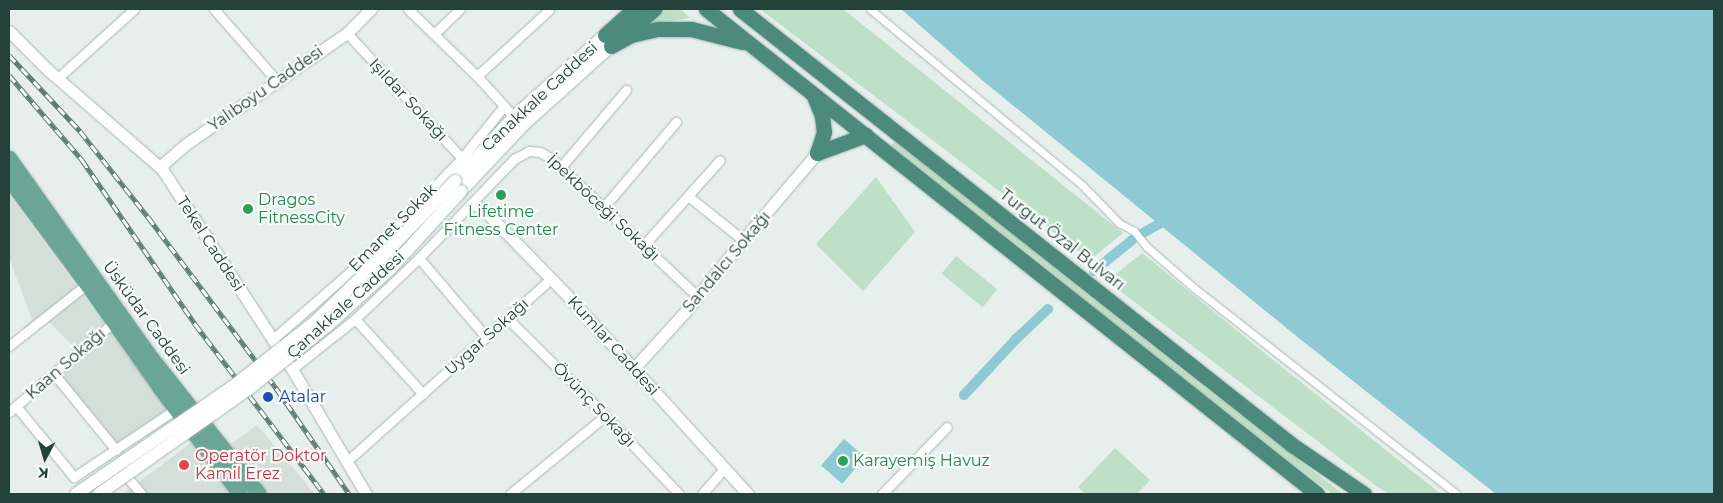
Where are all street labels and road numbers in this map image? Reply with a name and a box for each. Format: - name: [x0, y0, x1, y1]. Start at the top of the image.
- street label: Canakkale Caddesi: [478, 38, 602, 156]
- street label: Yalıboyu Caddesi: [205, 42, 327, 136]
- street label: Işıldar Sokağı: [365, 55, 451, 145]
- street label: İpekböceği Sokağı: [542, 151, 664, 265]
- street label: Emanet Sokak: [345, 180, 441, 276]
- street label: Turgut Özal Bulvarı: [996, 185, 1128, 295]
- street label: Tekel Caddesi: [172, 193, 248, 295]
- street label: Sandalcı Sokağı: [679, 208, 775, 316]
- street label: Çanakkale Caddesi: [283, 247, 409, 363]
- street label: Üsküdar Caddesi: [98, 257, 194, 379]
- street label: Kumlar Caddesi: [563, 292, 663, 400]
- street label: Uygar Sokağı: [441, 294, 533, 380]
- street label: Kaan Sokağı: [22, 324, 110, 404]
- street label: Övünç Sokağı: [549, 358, 639, 452]

